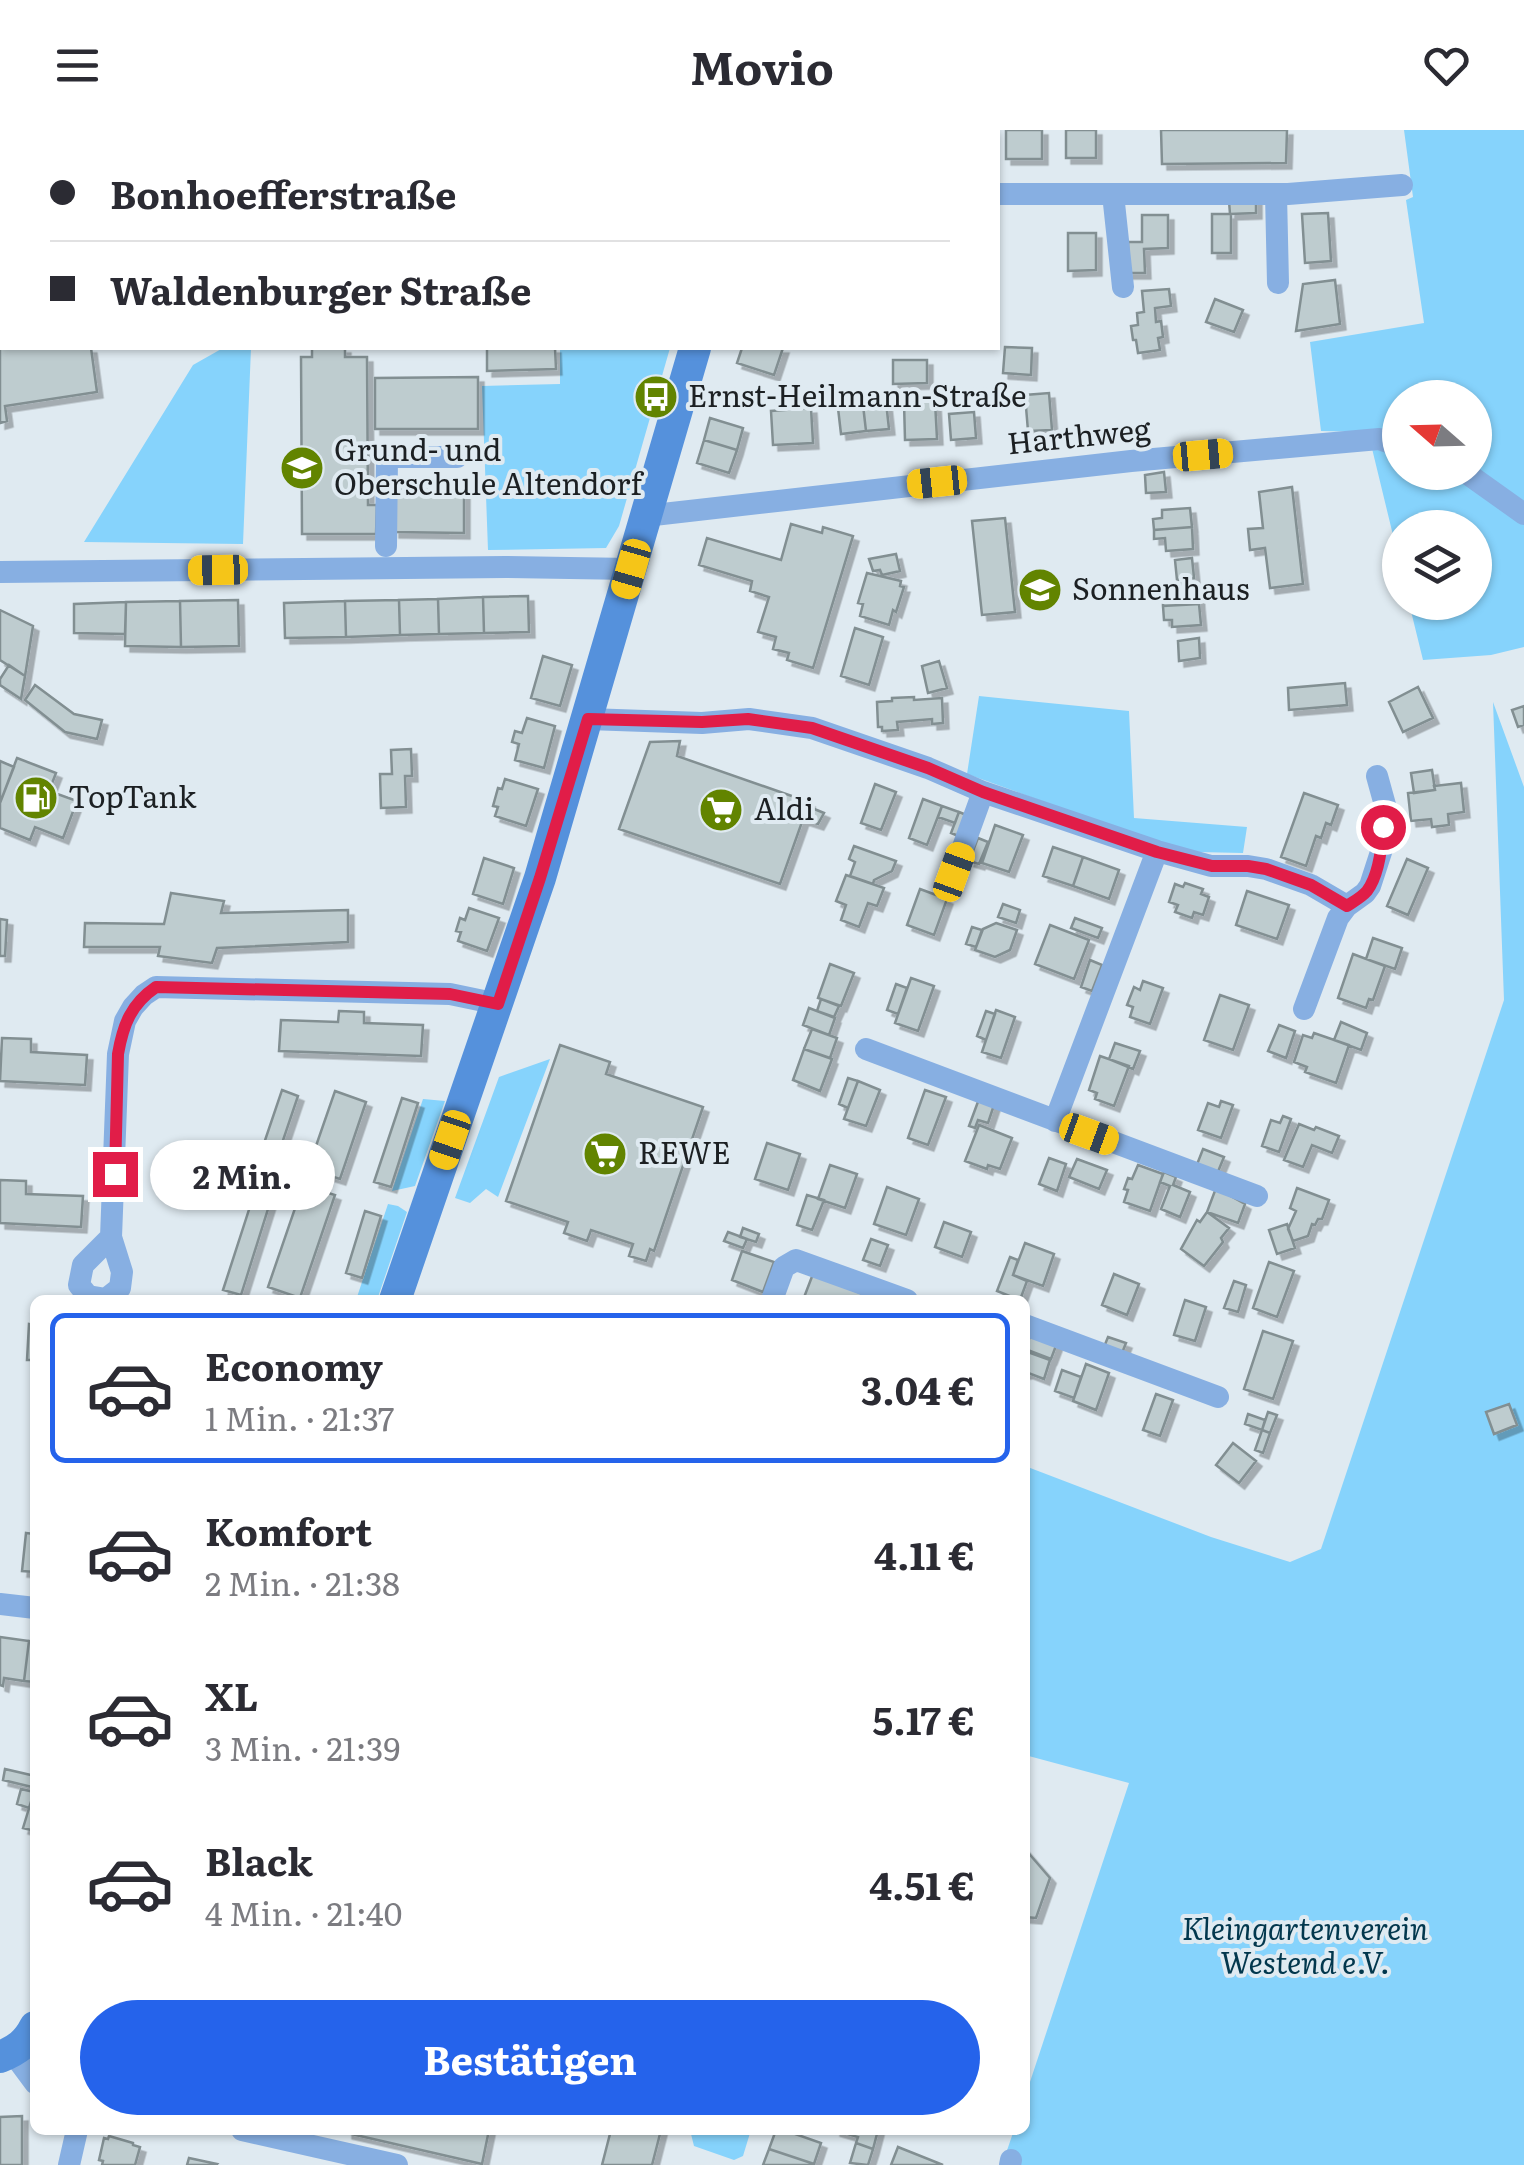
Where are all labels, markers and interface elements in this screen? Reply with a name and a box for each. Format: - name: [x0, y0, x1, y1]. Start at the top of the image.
- text: Movio: [690, 32, 834, 99]
- icon: menu: [50, 38, 105, 93]
- icon: heart: [1419, 38, 1474, 93]
- text: Bonhoefferstraße: [110, 164, 457, 221]
- text: Waldenburger Straße: [110, 260, 531, 317]
- place label: Ernst-Heilmann-Straße: [688, 372, 1027, 416]
- bus stop icon: Ernst-Heilmann-Straße: [633, 374, 679, 420]
- north arrow: [1382, 380, 1492, 490]
- map controls: [1382, 380, 1492, 620]
- street label: Harthweg: [1005, 405, 1153, 463]
- place label: Grund- und Oberschule Altendorf: [334, 426, 644, 504]
- car: [1172, 437, 1234, 473]
- school or university icon: Grund- und Oberschule Altendorf: [279, 445, 325, 491]
- car: [906, 464, 968, 500]
- button: layers: [1382, 510, 1492, 620]
- car: [608, 536, 654, 602]
- car: [188, 554, 248, 586]
- place label: Sonnenhaus: [1072, 565, 1249, 609]
- school or university icon: Sonnenhaus: [1017, 567, 1063, 613]
- place label: TopTank: [68, 773, 197, 817]
- fuel station icon: TopTank: [13, 775, 59, 821]
- place label: Aldi: [754, 785, 814, 829]
- supermarket icon: Aldi: [698, 787, 744, 833]
- route start: [1361, 805, 1406, 850]
- car: [930, 839, 978, 905]
- car: [426, 1107, 474, 1173]
- car: [1056, 1110, 1122, 1158]
- place label: REWE: [638, 1129, 731, 1173]
- supermarket icon: REWE: [582, 1131, 628, 1177]
- callout: 2 Min.: [150, 1139, 335, 1209]
- text: 2 Min.: [193, 1151, 292, 1199]
- route end: [93, 1152, 138, 1197]
- text: Economy: [205, 1336, 383, 1393]
- icon: car: [85, 1343, 175, 1433]
- text: 3.04 €: [861, 1360, 975, 1417]
- text: 1 Min. · 21:37: [205, 1393, 394, 1441]
- text: Komfort: [205, 1501, 372, 1558]
- icon: car: [85, 1508, 175, 1598]
- text: 4.11 €: [874, 1525, 975, 1582]
- text: 2 Min. · 21:38: [205, 1558, 400, 1606]
- text: XL: [205, 1666, 258, 1723]
- icon: car: [85, 1673, 175, 1763]
- text: 5.17 €: [873, 1690, 975, 1747]
- text: 3 Min. · 21:39: [205, 1723, 400, 1771]
- text: Black: [205, 1831, 313, 1888]
- icon: car: [85, 1838, 175, 1928]
- text: 4.51 €: [869, 1855, 975, 1912]
- text: 4 Min. · 21:40: [205, 1888, 402, 1936]
- park label: Kleingartenverein Westend e.V.: [1182, 1905, 1428, 1983]
- button: Bestätigen: [80, 2000, 980, 2115]

